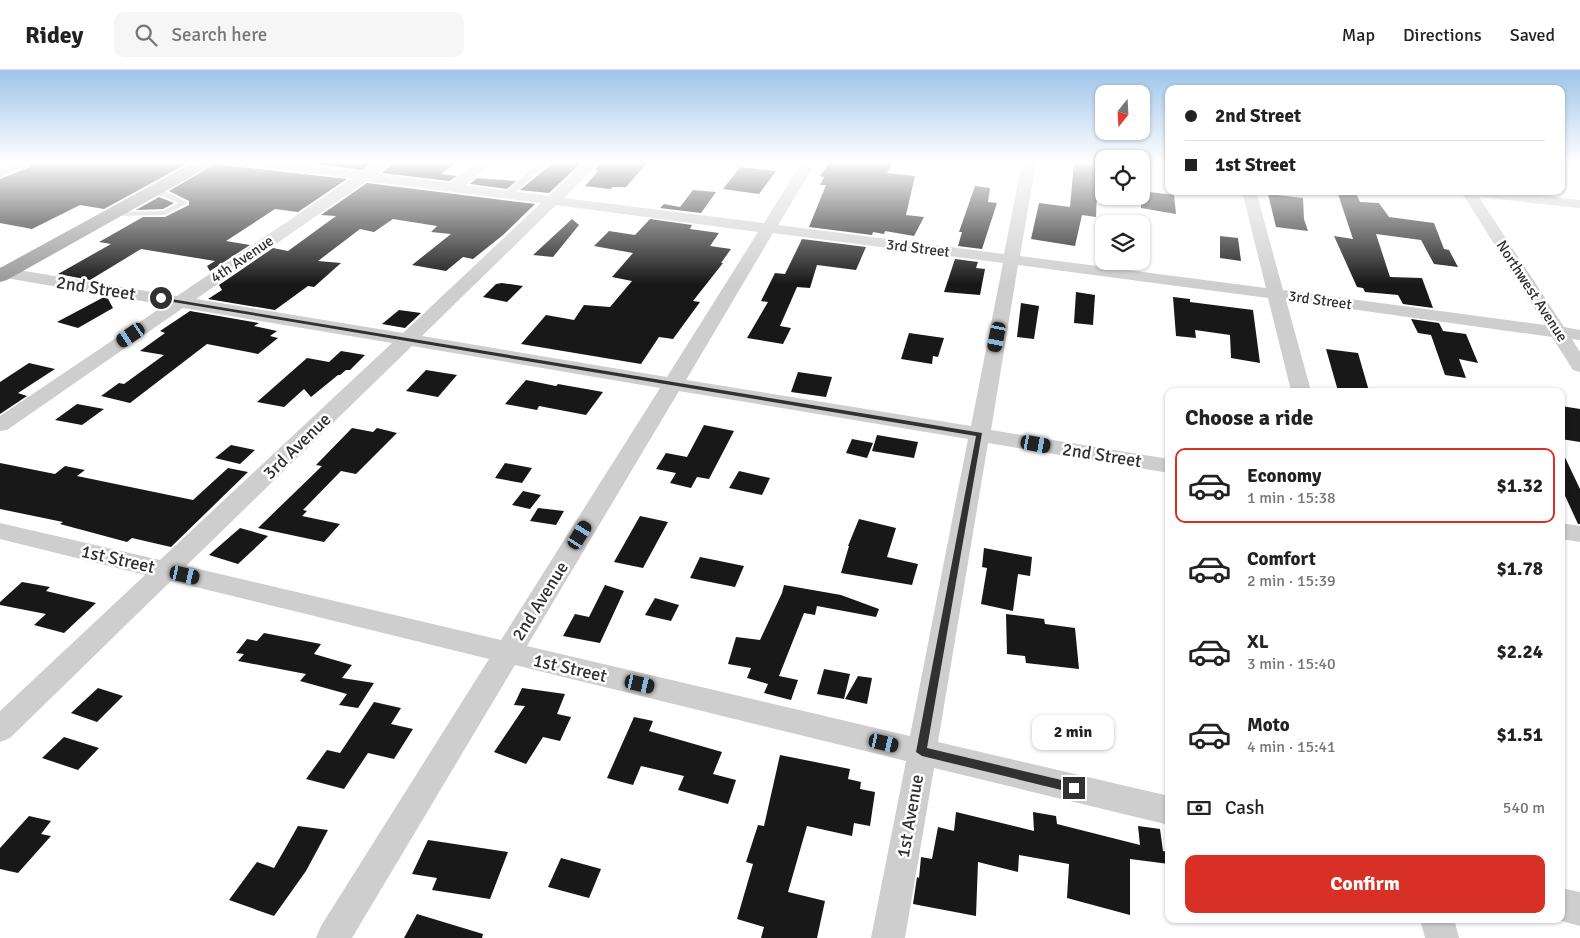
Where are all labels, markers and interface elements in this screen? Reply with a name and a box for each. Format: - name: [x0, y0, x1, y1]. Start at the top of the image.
- search box: [114, 12, 464, 57]
- text: Ridey: [25, 20, 84, 50]
- icon: search: [132, 21, 160, 49]
- text: Search here: [172, 23, 267, 47]
- text: Map: [1342, 24, 1375, 46]
- text: Directions: [1403, 24, 1482, 46]
- text: Saved: [1510, 24, 1555, 46]
- north arrow: [1095, 85, 1150, 140]
- map controls: [1095, 85, 1150, 270]
- text: 2nd Street: [1215, 104, 1301, 128]
- button: locate: [1095, 150, 1150, 205]
- text: 1st Street: [1215, 153, 1296, 177]
- button: layers: [1095, 215, 1150, 270]
- street label: 4th Avenue: [207, 231, 277, 287]
- street label: 3rd Street: [885, 235, 951, 261]
- street label: Northwest Avenue: [1493, 237, 1571, 345]
- street label: 2nd Street: [55, 271, 137, 305]
- route start: [150, 287, 172, 309]
- street label: 3rd Street: [1287, 287, 1353, 313]
- car: [114, 320, 147, 350]
- car: [986, 321, 1007, 353]
- text: Choose a ride: [1185, 404, 1313, 431]
- street label: 3rd Avenue: [258, 408, 336, 484]
- car: [1019, 434, 1052, 454]
- street label: 2nd Street: [1061, 438, 1143, 472]
- icon: car: [1187, 463, 1232, 508]
- text: Economy: [1247, 464, 1321, 488]
- text: $1.32: [1497, 474, 1543, 498]
- text: 1 min · 15:38: [1247, 488, 1336, 508]
- car: [565, 518, 594, 552]
- street label: 1st Street: [79, 540, 157, 578]
- icon: car: [1187, 546, 1232, 591]
- text: Comfort: [1247, 547, 1316, 571]
- street label: 2nd Avenue: [507, 557, 573, 645]
- text: $1.78: [1497, 557, 1543, 581]
- car: [168, 564, 201, 586]
- text: 2 min · 15:39: [1247, 571, 1336, 591]
- icon: car: [1187, 629, 1232, 674]
- text: XL: [1247, 630, 1269, 654]
- text: $2.24: [1497, 640, 1543, 664]
- street label: 1st Street: [531, 649, 609, 687]
- text: 3 min · 15:40: [1247, 654, 1336, 674]
- car: [623, 673, 656, 695]
- icon: car: [1187, 712, 1232, 757]
- text: Moto: [1247, 713, 1290, 737]
- callout: 2 min: [1033, 716, 1115, 750]
- text: 2 min: [1054, 722, 1092, 742]
- text: $1.51: [1497, 723, 1543, 747]
- car: [867, 732, 900, 754]
- text: 4 min · 15:41: [1247, 737, 1336, 757]
- street label: 1st Avenue: [892, 773, 928, 859]
- route end: [1063, 777, 1085, 799]
- icon: cash: [1185, 794, 1213, 822]
- text: Cash: [1225, 796, 1265, 820]
- text: 540 m: [1503, 798, 1545, 818]
- button: Confirm: [1185, 855, 1545, 913]

